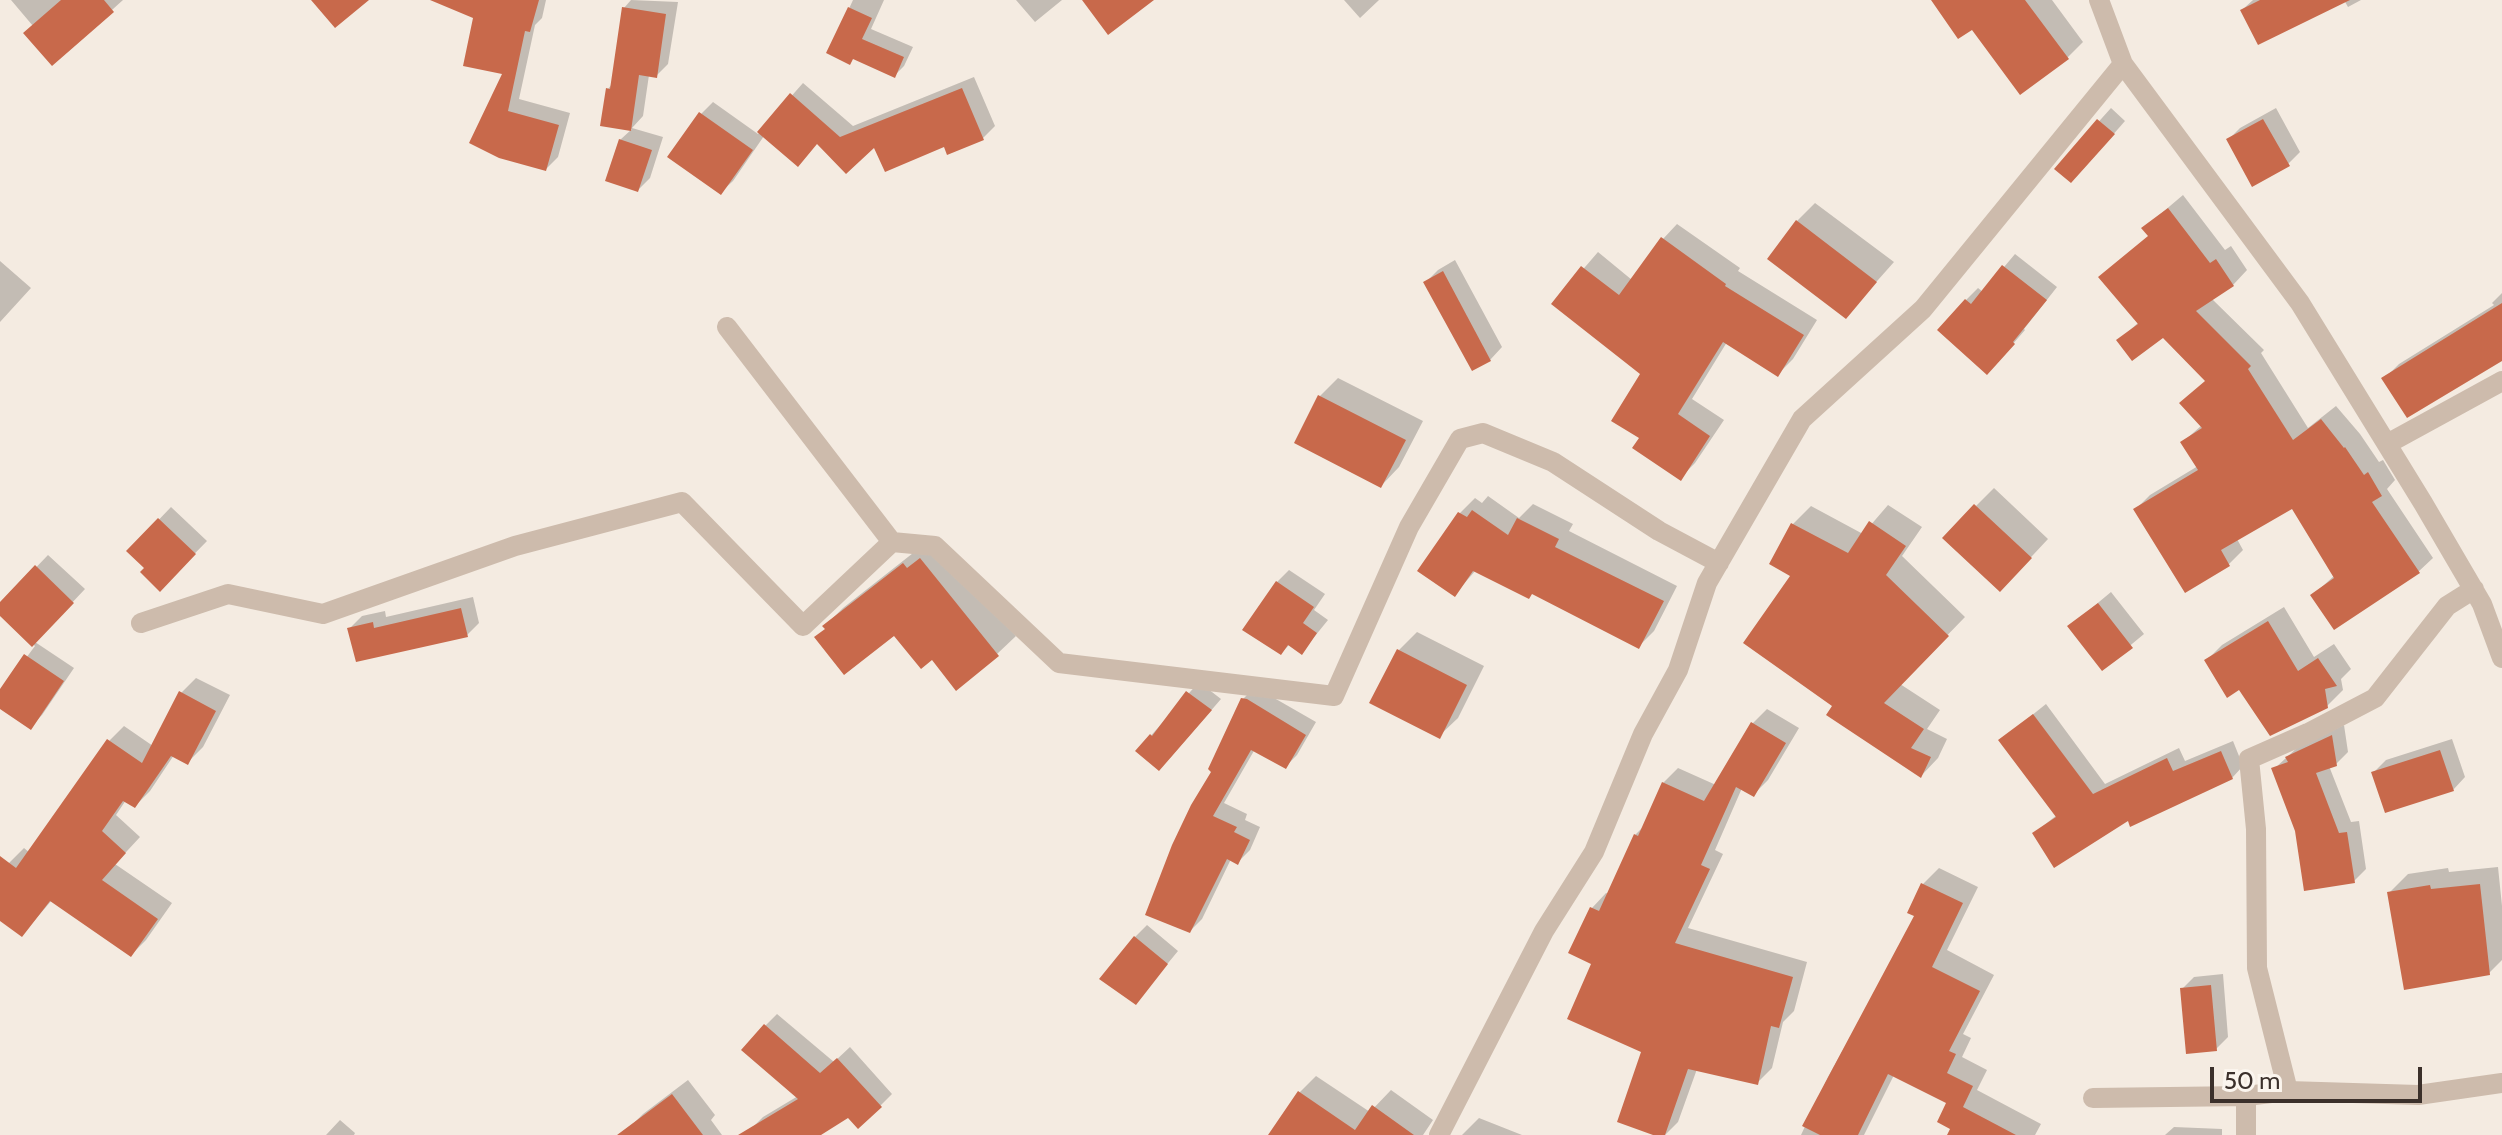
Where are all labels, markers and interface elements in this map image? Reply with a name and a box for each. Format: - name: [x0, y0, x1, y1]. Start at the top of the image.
- scale bar: [2214, 1051, 2426, 1101]
- text: 50 m: [2224, 1066, 2280, 1095]

